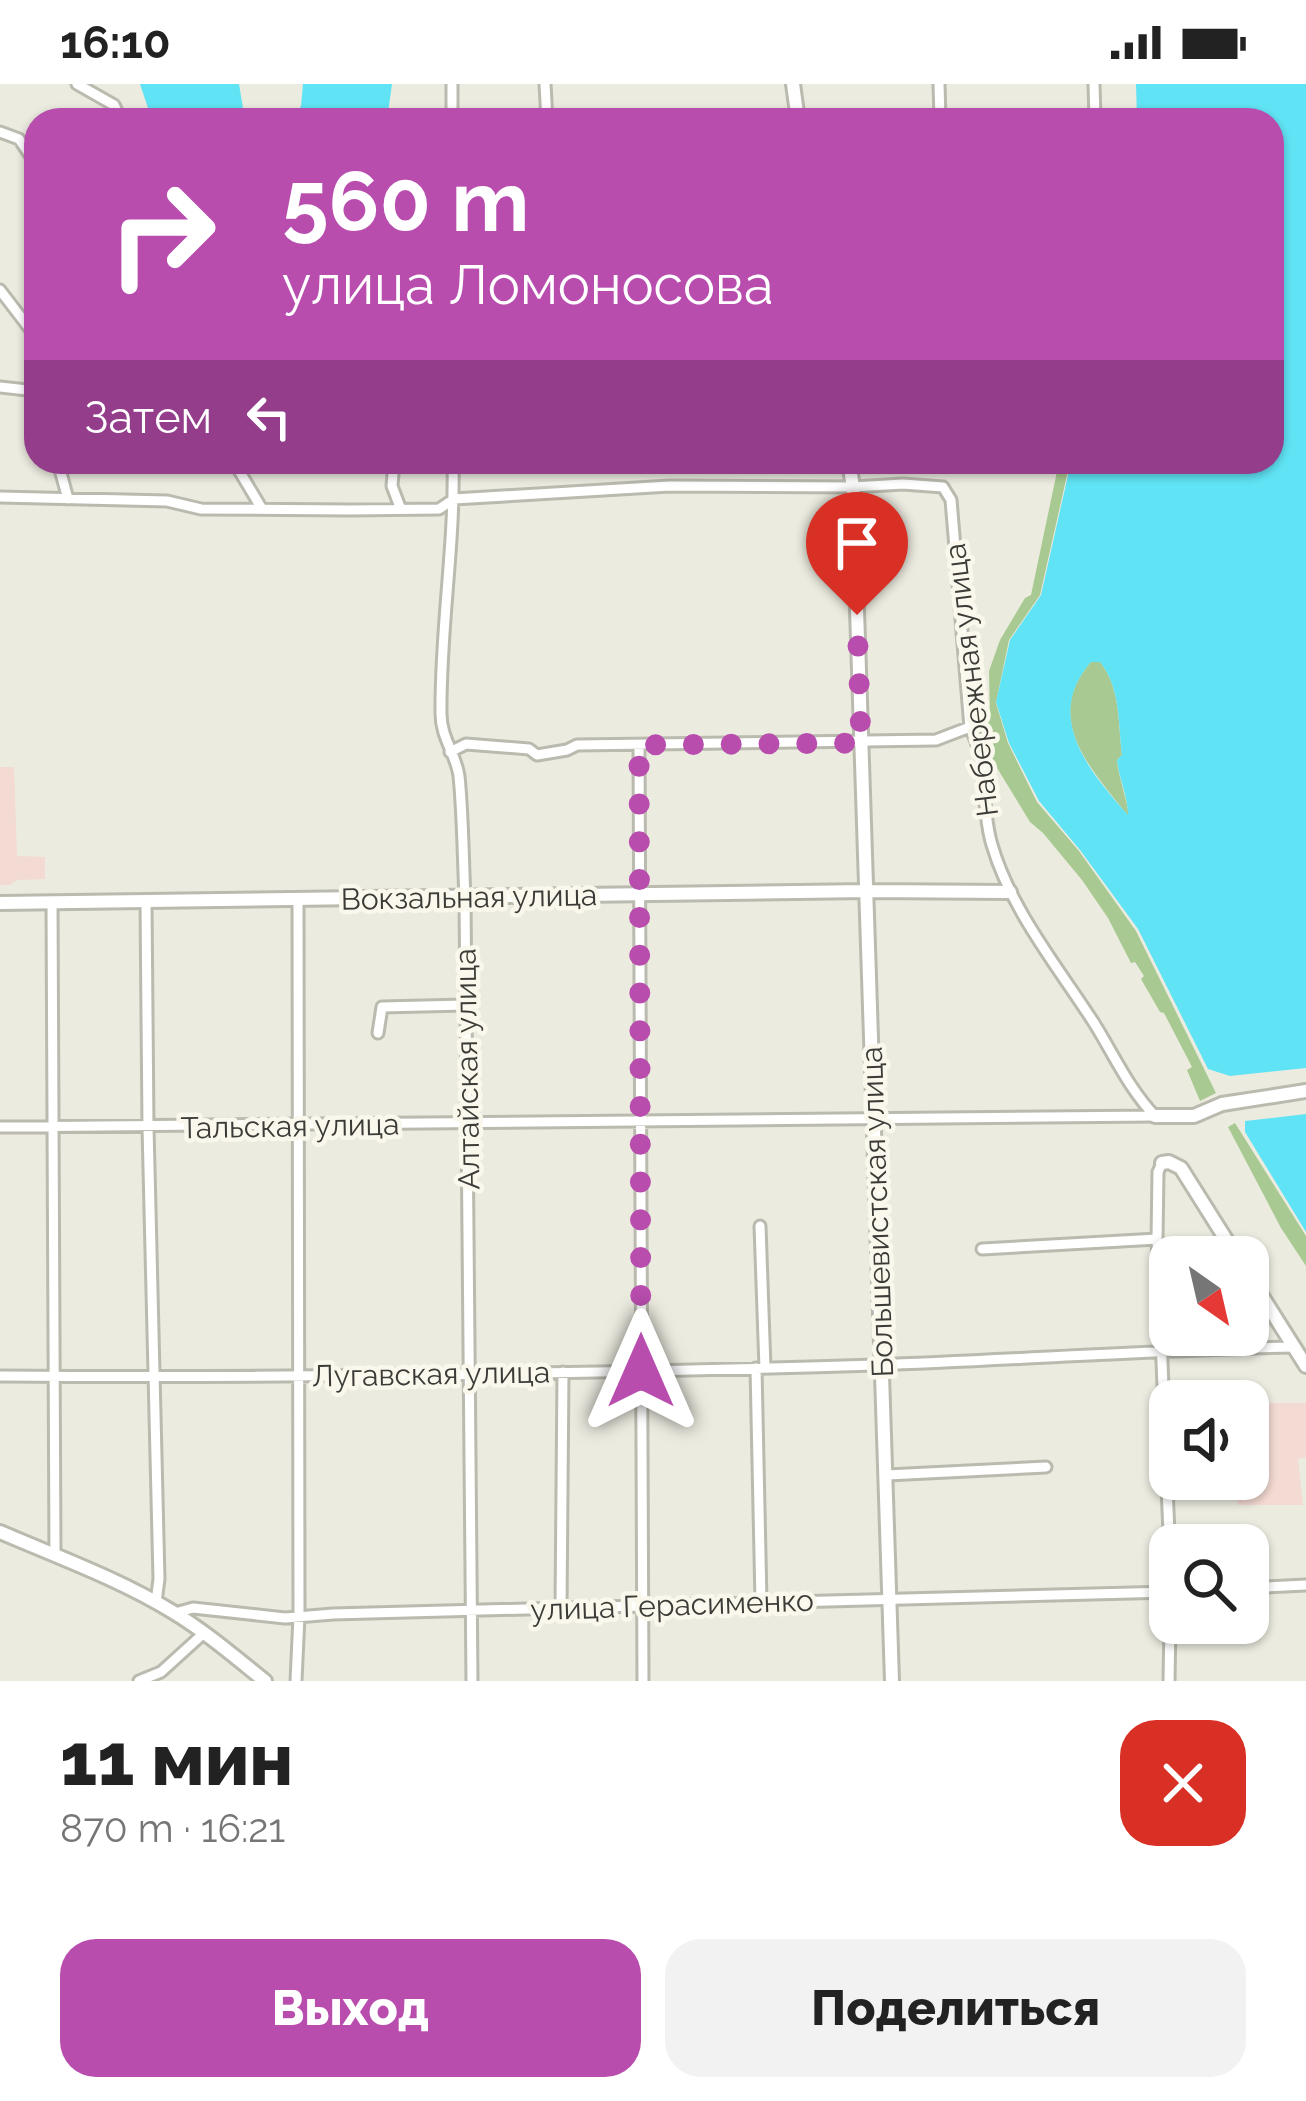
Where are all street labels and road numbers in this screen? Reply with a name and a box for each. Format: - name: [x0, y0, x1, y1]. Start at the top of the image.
- street label: Набережная улица: [937, 541, 1005, 819]
- street label: Вокзальная улица: [341, 877, 597, 917]
- street label: Алтайская улица: [447, 948, 487, 1190]
- street label: Большевистская улица: [854, 1046, 900, 1378]
- street label: Тальская улица: [180, 1107, 400, 1145]
- street label: Лугавская улица: [312, 1354, 550, 1394]
- street label: улица Герасименко: [530, 1583, 814, 1627]

